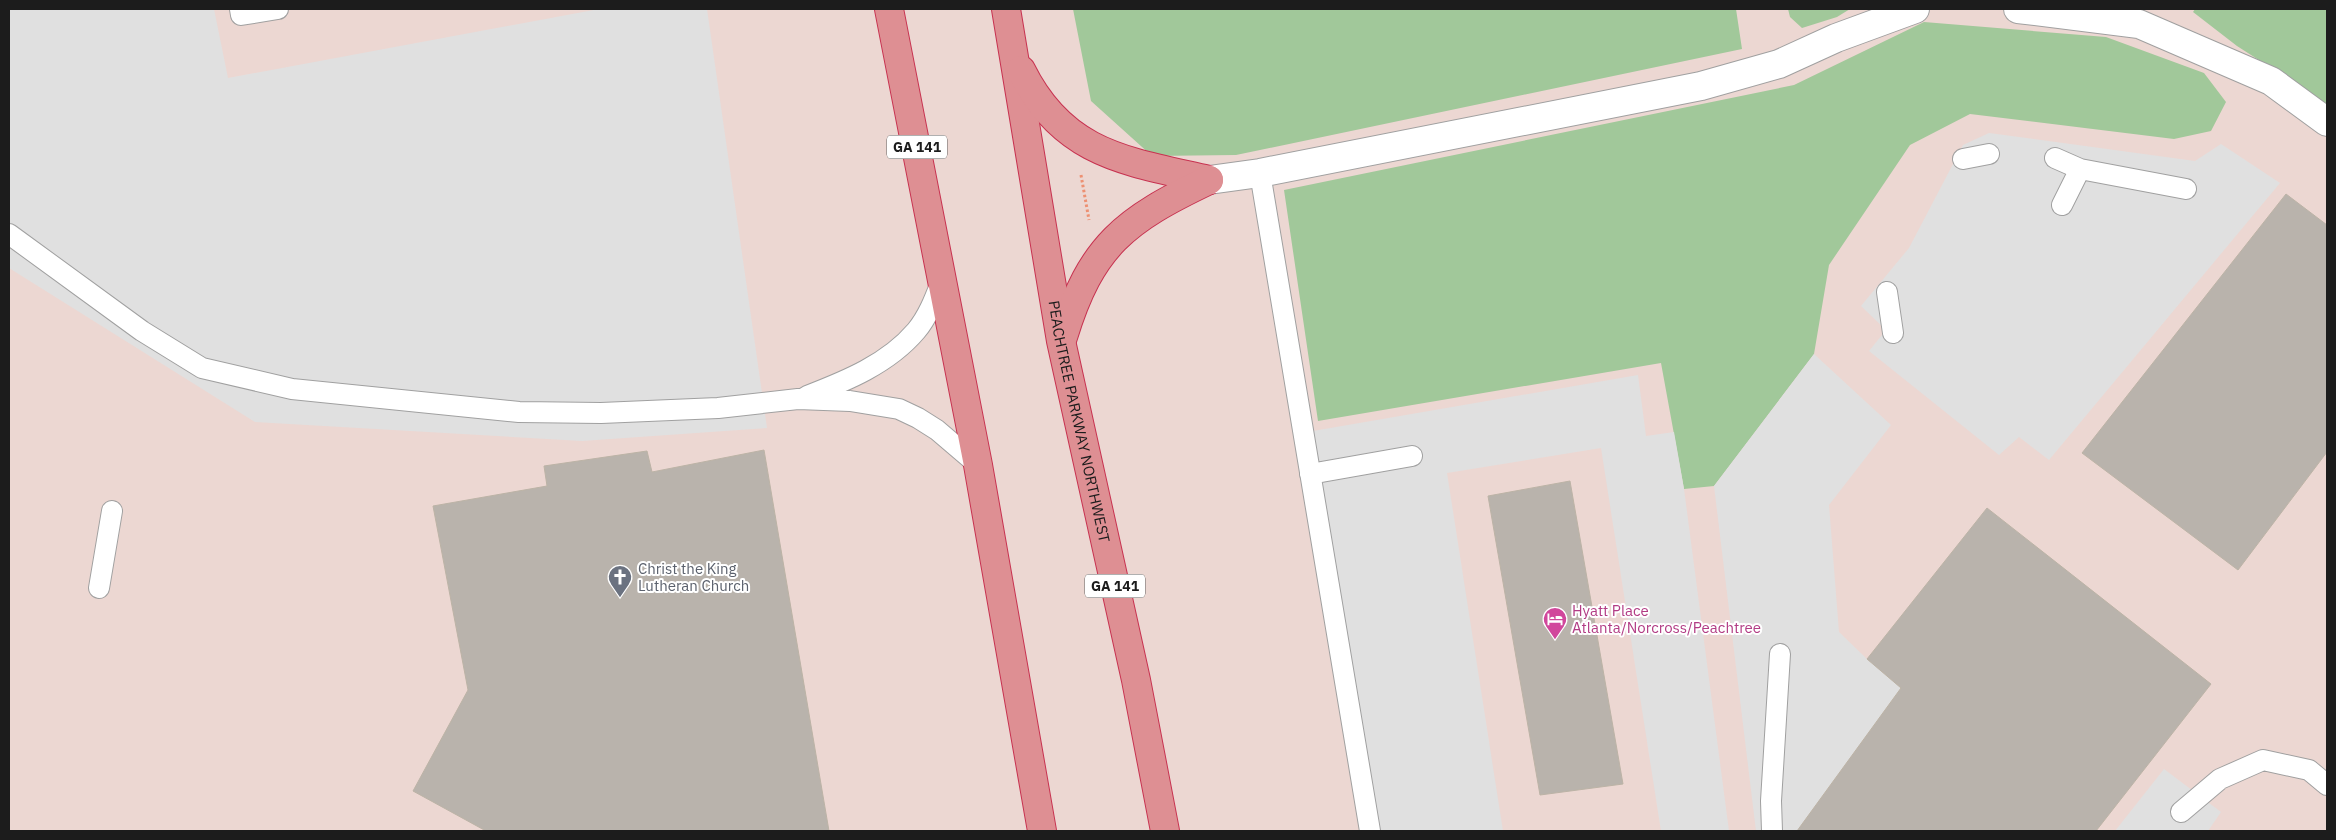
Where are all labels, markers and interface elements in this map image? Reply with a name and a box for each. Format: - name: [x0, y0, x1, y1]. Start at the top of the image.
- road number: GA 141: [887, 136, 947, 158]
- street label: PEACHTREE PARKWAY NORTHWEST: [1045, 299, 1115, 545]
- place label: Christ the King Lutheran Church: [638, 559, 749, 595]
- church icon: Christ the King Lutheran Church: [607, 564, 633, 598]
- road number: GA 141: [1085, 574, 1145, 598]
- place label: Hyatt Place Atlanta/Norcross/Peachtree: [1572, 601, 1761, 637]
- hotel icon: Hyatt Place Atlanta/Norcross/Peachtree: [1542, 606, 1568, 640]

